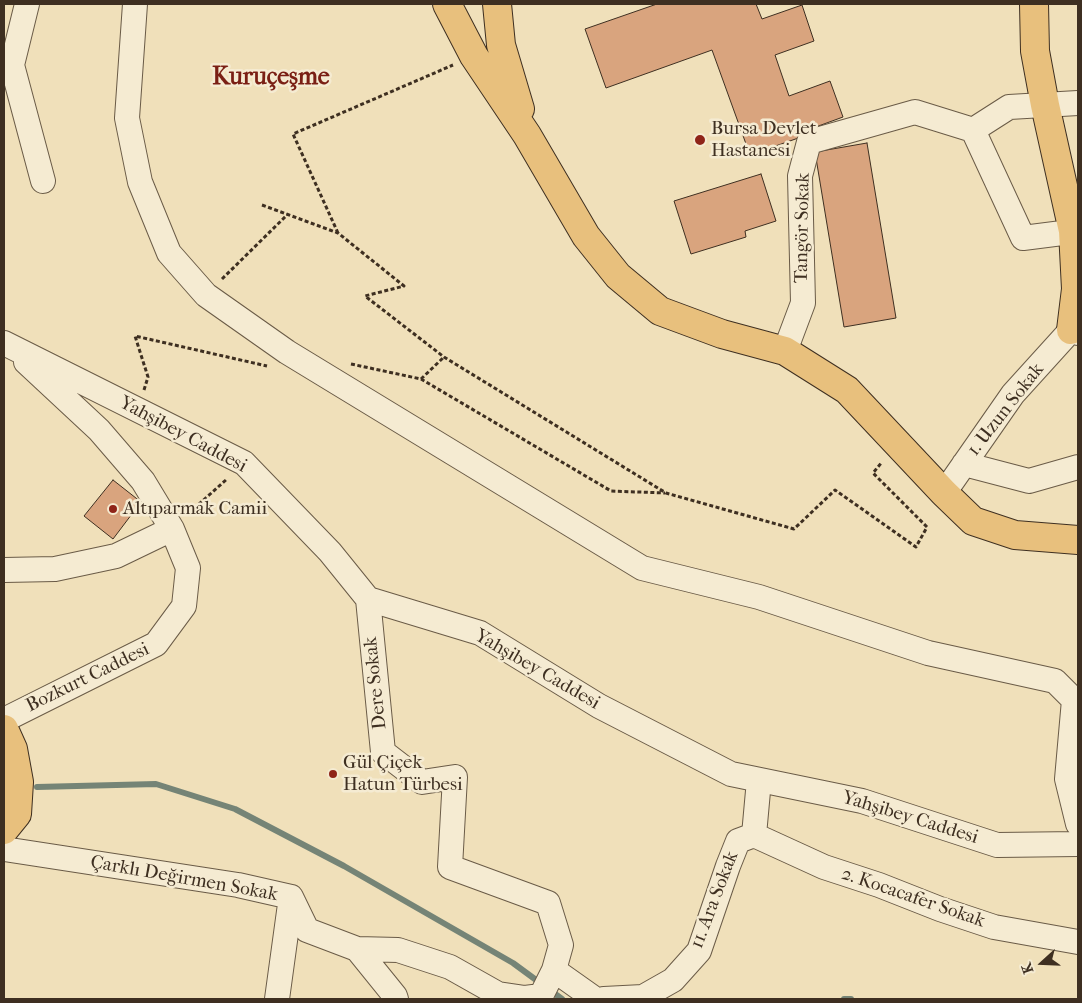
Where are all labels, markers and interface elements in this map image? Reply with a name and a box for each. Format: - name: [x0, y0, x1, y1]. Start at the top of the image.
- district label: Kuruçeşme: [212, 64, 330, 92]
- place label: Bursa Devlet Hastanesi: [711, 118, 816, 162]
- marker: Bursa Devlet Hastanesi: [693, 133, 707, 147]
- street label: Tangör Sokak: [791, 173, 815, 283]
- street label: 1. Uzun Sokak: [963, 359, 1049, 461]
- street label: Yahşibey Caddesi: [115, 392, 251, 478]
- place label: Altıparmak Camii: [123, 498, 267, 520]
- marker: Altıparmak Camii: [107, 503, 119, 515]
- street label: Yahşibey Caddesi: [470, 625, 604, 715]
- street label: Dere Sokak: [360, 636, 392, 730]
- street label: Bozkurt Caddesi: [23, 638, 153, 718]
- place label: Gül Çiçek Hatun Türbesi: [343, 752, 463, 796]
- marker: Gül Çiçek Hatun Türbesi: [327, 768, 339, 780]
- street label: Yahşibey Caddesi: [839, 786, 981, 850]
- street label: 11. Ara Sokak: [686, 848, 744, 952]
- street label: Çarklı Değirmen Sokak: [89, 851, 279, 907]
- street label: 2. Kocacafer Sokak: [838, 863, 988, 933]
- north arrow: [1017, 938, 1067, 988]
- text: K: [1018, 961, 1037, 976]

